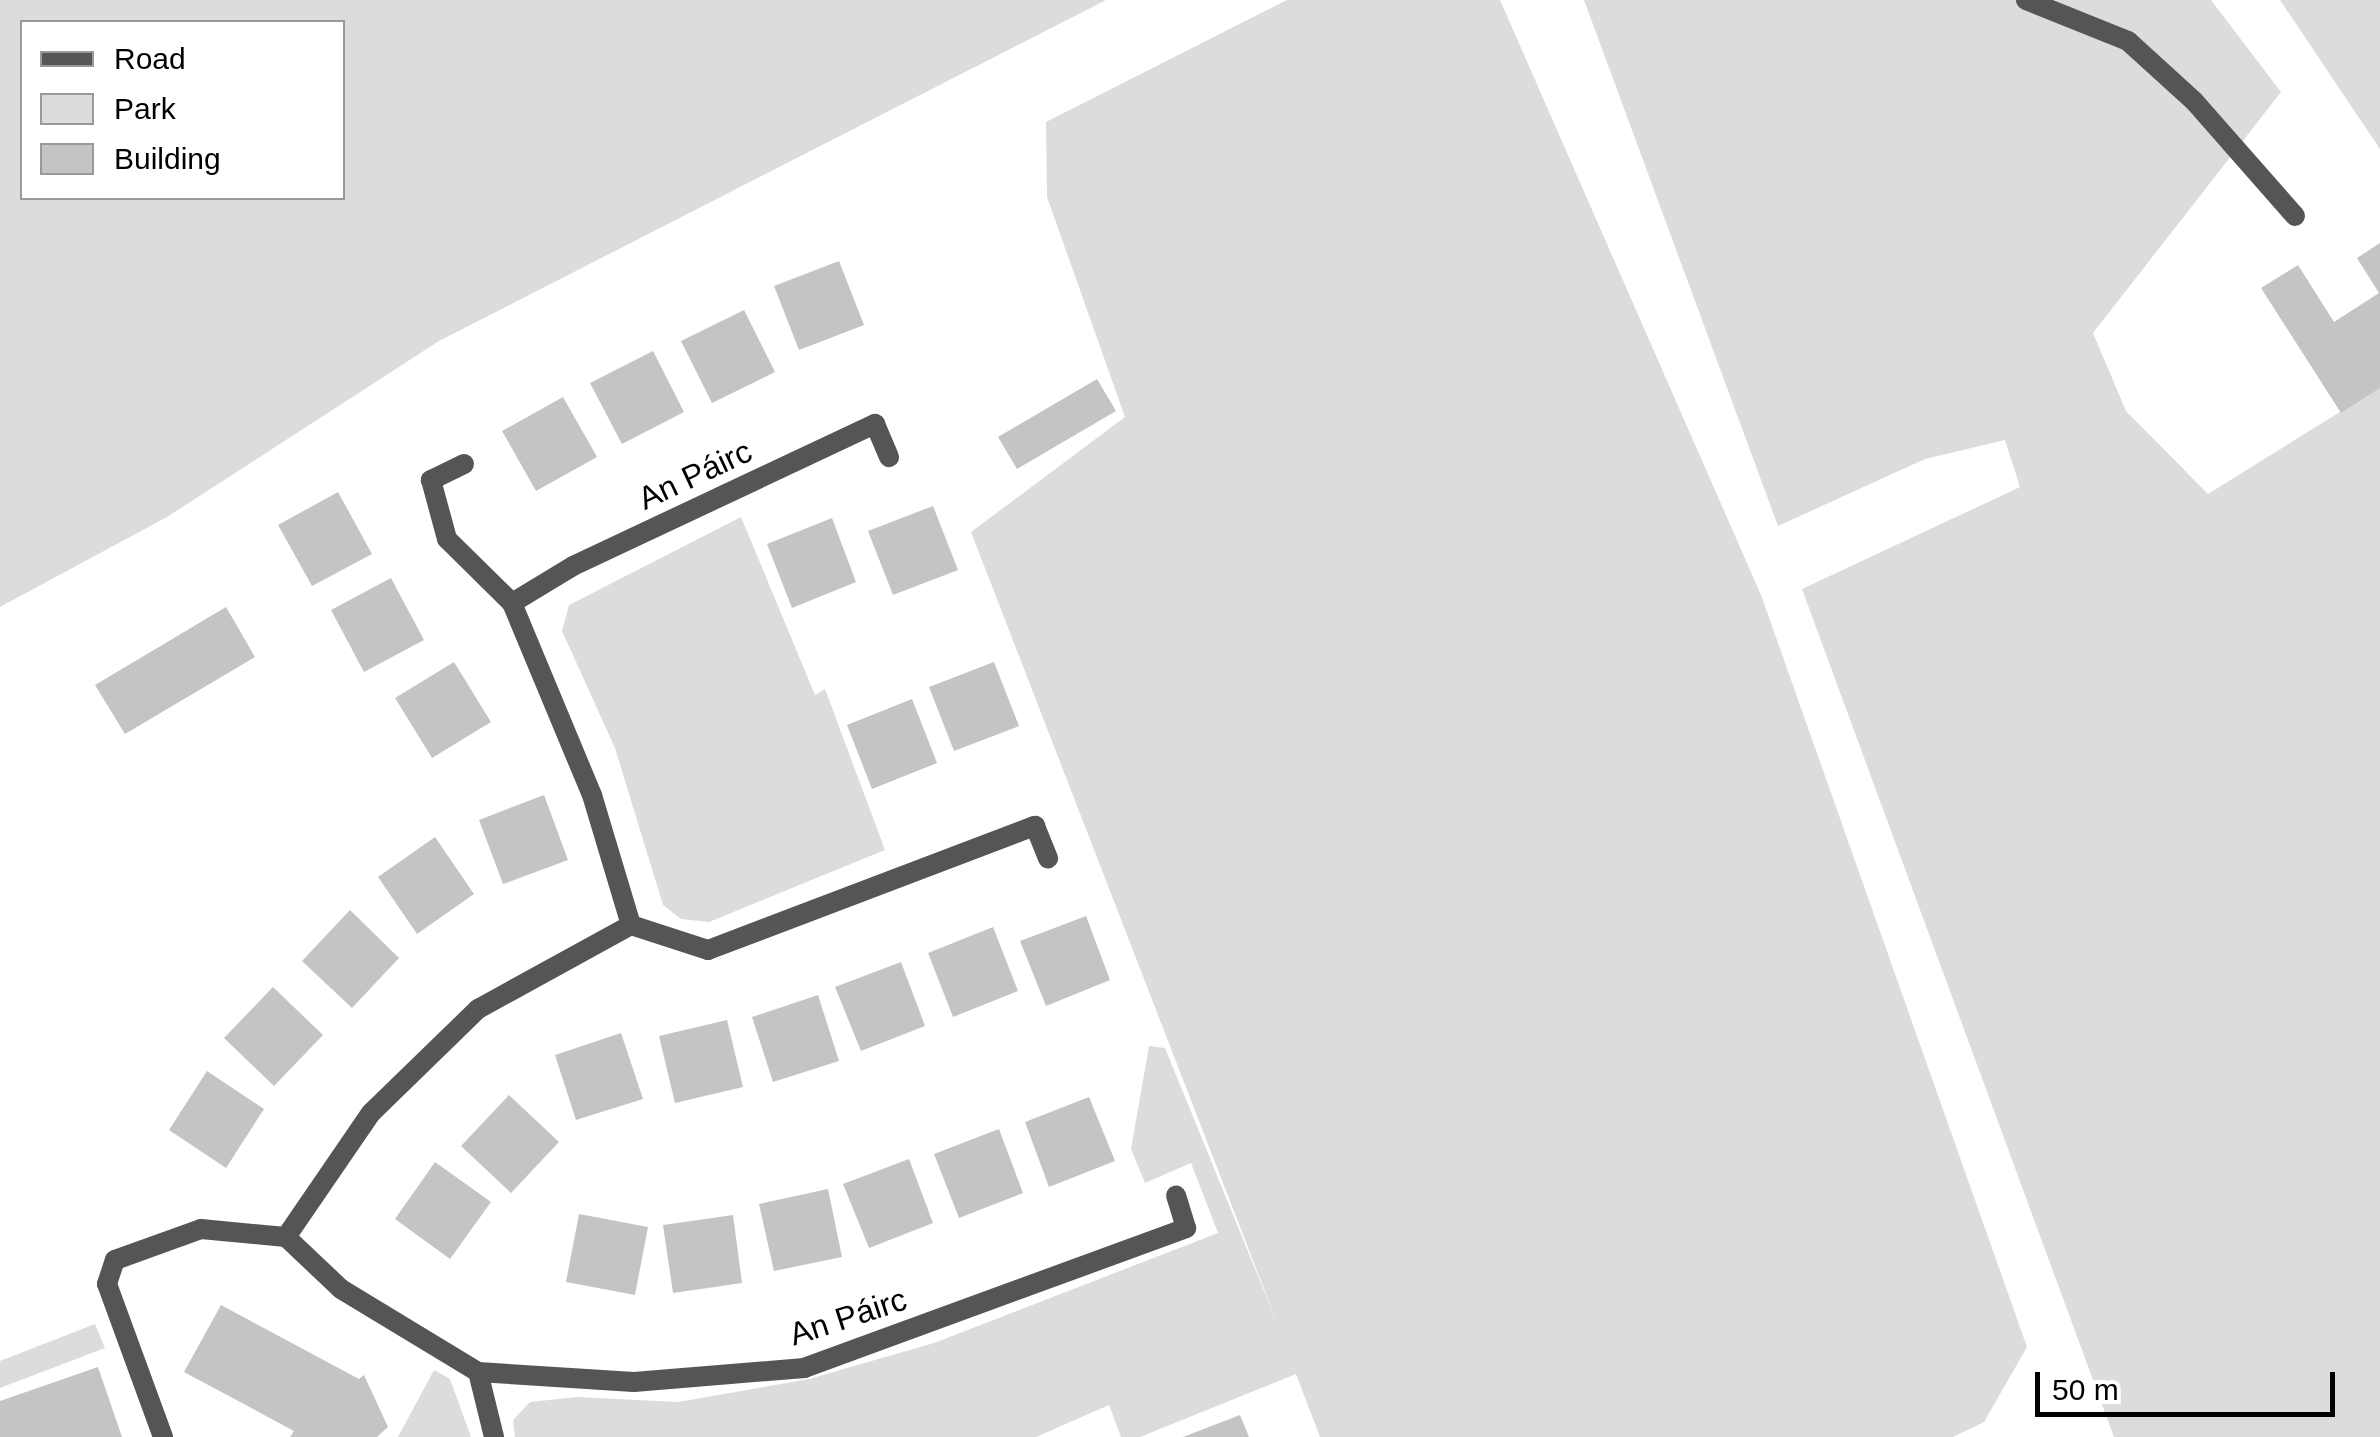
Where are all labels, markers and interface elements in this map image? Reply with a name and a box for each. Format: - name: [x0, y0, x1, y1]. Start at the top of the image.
- legend: [20, 20, 345, 200]
- text: Road: [114, 42, 186, 75]
- text: Park: [114, 92, 176, 125]
- text: Building: [114, 142, 221, 175]
- street label: An Páirc: [632, 432, 758, 518]
- street label: An Páirc: [785, 1280, 911, 1354]
- scale bar: [2040, 1352, 2340, 1414]
- text: 50 m: [2052, 1373, 2119, 1406]

